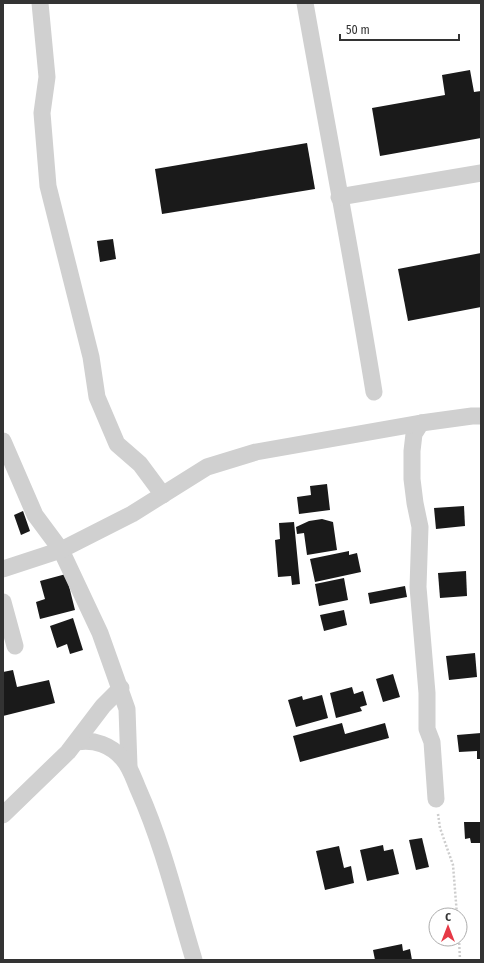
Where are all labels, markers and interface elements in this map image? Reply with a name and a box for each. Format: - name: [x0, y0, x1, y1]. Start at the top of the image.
- scale bar: [340, 16, 459, 42]
- text: 50 m: [346, 23, 370, 37]
- north arrow: [428, 907, 468, 947]
- text: С: [445, 911, 451, 924]

